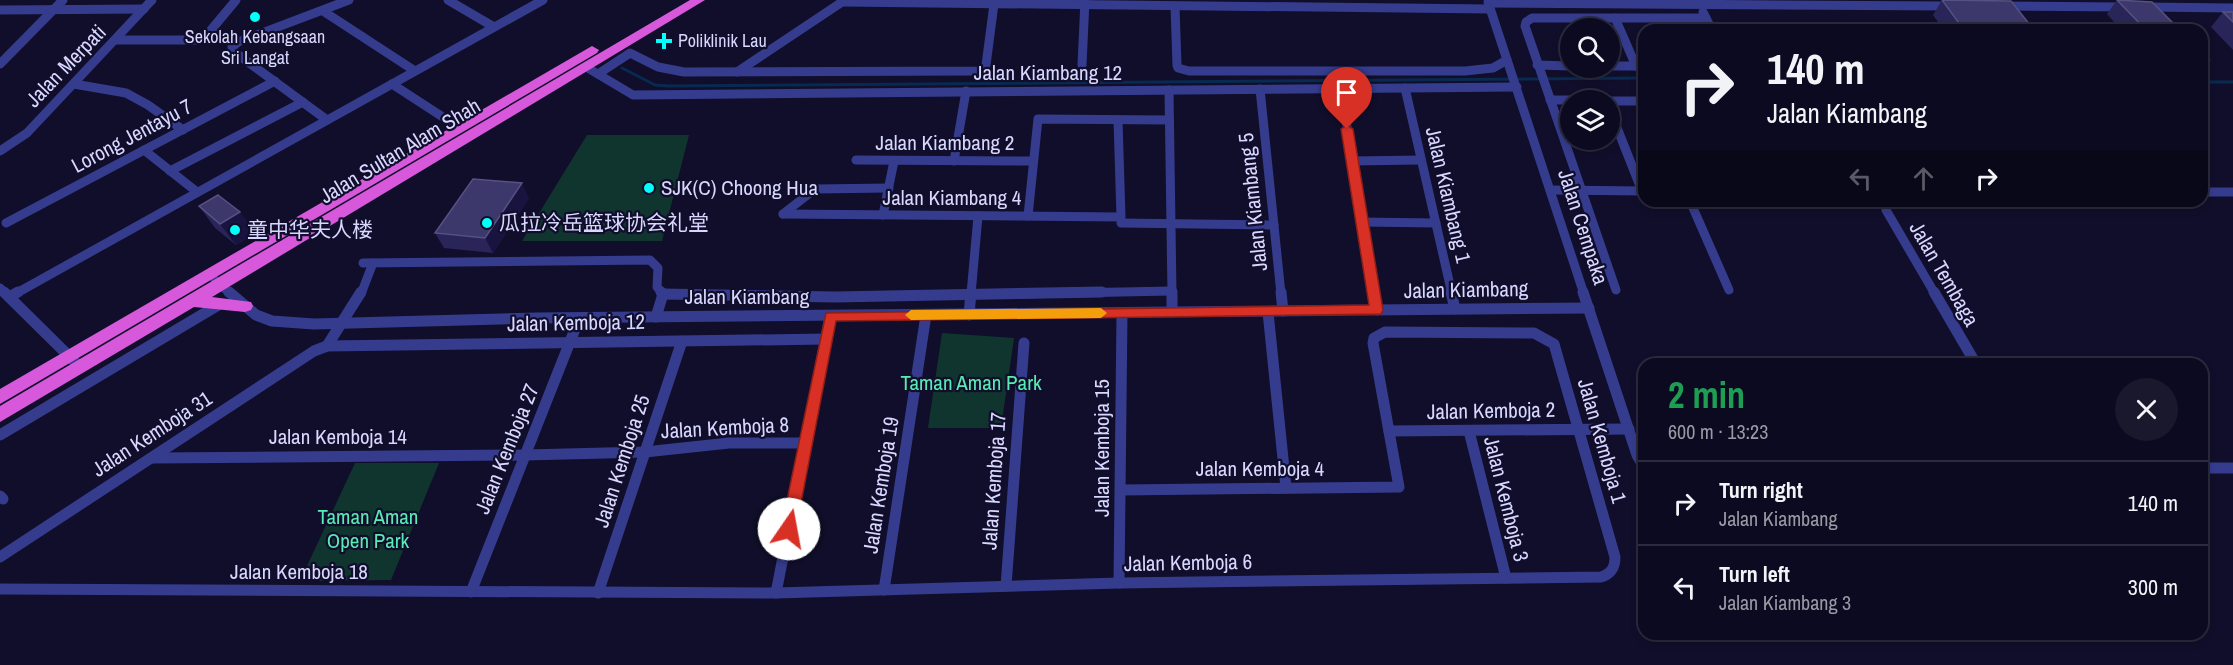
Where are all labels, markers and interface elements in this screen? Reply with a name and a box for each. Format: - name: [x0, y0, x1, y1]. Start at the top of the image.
- marker: Sekolah Kebangsaan Sri Langat: [248, 10, 262, 24]
- street label: Jalan Merpati: [19, 18, 112, 113]
- map controls: [1560, 18, 1620, 150]
- button: search: [1560, 18, 1620, 78]
- place label: Sekolah Kebangsaan Sri Langat: [185, 24, 325, 70]
- place label: Poliklinik Lau: [678, 28, 767, 53]
- marker: Poliklinik Lau: [655, 32, 673, 50]
- text: 140 m: [1767, 41, 1865, 97]
- icon: right: [1668, 48, 1746, 126]
- street label: Jalan Kiambang 12: [974, 58, 1122, 87]
- pin: [1321, 67, 1372, 129]
- icon: arrive: [1330, 76, 1363, 109]
- button: layers: [1560, 90, 1620, 150]
- street label: Jalan Sultan Alam Shah: [314, 91, 486, 210]
- street label: Lorong Jentayu 7: [66, 92, 197, 180]
- text: Jalan Kiambang: [1767, 95, 1927, 131]
- street label: Jalan Kiambang 1: [1419, 124, 1478, 266]
- street label: Jalan Kiambang 2: [876, 128, 1014, 157]
- street label: Jalan Kiambang 5: [1231, 132, 1274, 273]
- icon: left: [1844, 162, 1877, 195]
- icon: ahead: [1907, 162, 1940, 195]
- icon: right: [1970, 162, 2003, 195]
- street label: Jalan Cempaka: [1551, 165, 1616, 289]
- place label: SJK(C) Choong Hua: [661, 173, 818, 202]
- marker: SJK(C) Choong Hua: [642, 181, 656, 195]
- street label: Jalan Kiambang 4: [883, 183, 1022, 212]
- place label: 瓜拉冷岳篮球协会礼堂: [499, 208, 709, 237]
- place label: 童中华夫人楼: [247, 215, 373, 244]
- marker: 瓜拉冷岳篮球协会礼堂: [480, 216, 494, 230]
- street label: Jalan Tembaga: [1903, 216, 1986, 332]
- marker: 童中华夫人楼: [228, 223, 242, 237]
- street label: Jalan Kiambang: [1404, 274, 1529, 305]
- street label: Jalan Kiambang: [685, 282, 810, 311]
- street label: Jalan Kemboja 12: [507, 307, 645, 338]
- park label: Taman Aman Park: [900, 368, 1042, 397]
- text: 2 min: [1668, 371, 1745, 419]
- street label: Jalan Kemboja 1: [1571, 375, 1634, 507]
- button: close: [2115, 378, 2178, 441]
- street label: Jalan Kemboja 27: [467, 379, 546, 518]
- street label: Jalan Kemboja 15: [1087, 379, 1116, 517]
- street label: Jalan Kemboja 31: [86, 384, 218, 483]
- street label: Jalan Kemboja 25: [586, 391, 657, 531]
- street label: Jalan Kemboja 2: [1427, 395, 1555, 426]
- street label: Jalan Kemboja 8: [660, 410, 790, 445]
- street label: Jalan Kemboja 17: [974, 411, 1013, 551]
- street label: Jalan Kemboja 19: [855, 415, 906, 555]
- text: 600 m · 13:23: [1668, 418, 1768, 445]
- street label: Jalan Kemboja 14: [269, 422, 407, 451]
- street label: Jalan Kemboja 3: [1477, 433, 1536, 565]
- street label: Jalan Kemboja 4: [1196, 454, 1325, 483]
- text: Turn right: [1719, 475, 1803, 505]
- icon: right: [1668, 487, 1701, 520]
- text: 140 m: [2128, 488, 2178, 518]
- position arrow: [757, 497, 821, 561]
- park label: Taman Aman Open Park: [318, 502, 418, 555]
- text: Jalan Kiambang: [1719, 505, 1838, 532]
- street label: Jalan Kemboja 6: [1124, 547, 1252, 578]
- street label: Jalan Kemboja 18: [230, 557, 368, 586]
- text: Turn left: [1719, 559, 1790, 589]
- icon: left: [1668, 571, 1701, 604]
- text: 300 m: [2128, 572, 2178, 602]
- text: Jalan Kiambang 3: [1719, 589, 1851, 616]

